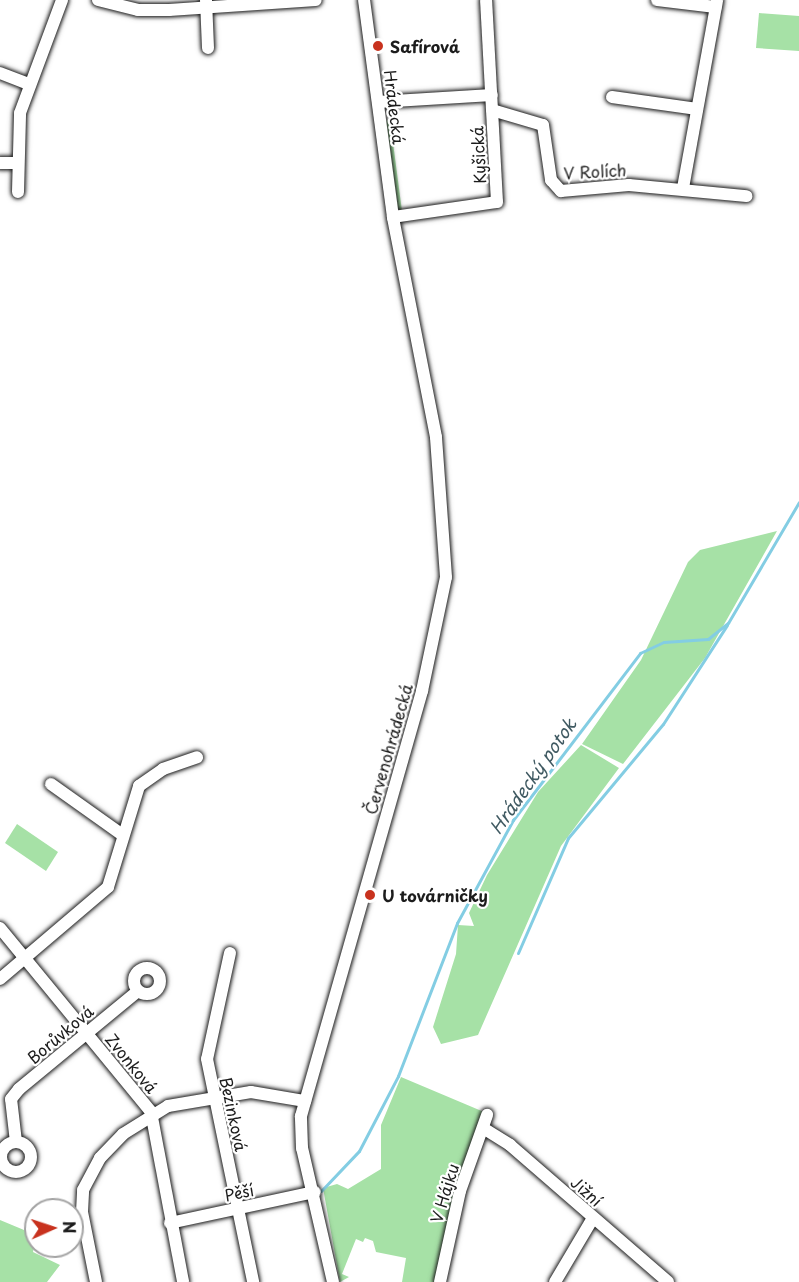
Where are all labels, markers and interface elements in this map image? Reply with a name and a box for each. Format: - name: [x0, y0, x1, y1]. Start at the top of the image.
- place label: Safírová: [390, 36, 460, 56]
- marker: Safírová: [371, 39, 385, 53]
- street label: Hrádecká: [381, 69, 409, 145]
- street label: Kyšická: [467, 126, 489, 184]
- street label: V Rolích: [563, 160, 627, 182]
- street label: Červenohrádecká: [360, 682, 416, 816]
- water label: Hrádecký potok: [484, 713, 582, 839]
- place label: U továrničky: [382, 885, 488, 905]
- marker: U továrničky: [363, 888, 377, 902]
- street label: Borůvková: [23, 1001, 97, 1067]
- street label: Zvonková: [102, 1029, 162, 1097]
- street label: Bezinková: [217, 1075, 251, 1153]
- street label: V Hájku: [426, 1161, 462, 1225]
- street label: Jižní: [567, 1172, 607, 1210]
- street label: Pěší: [223, 1180, 255, 1204]
- north arrow: [24, 1198, 84, 1258]
- text: N: [58, 1220, 82, 1234]

